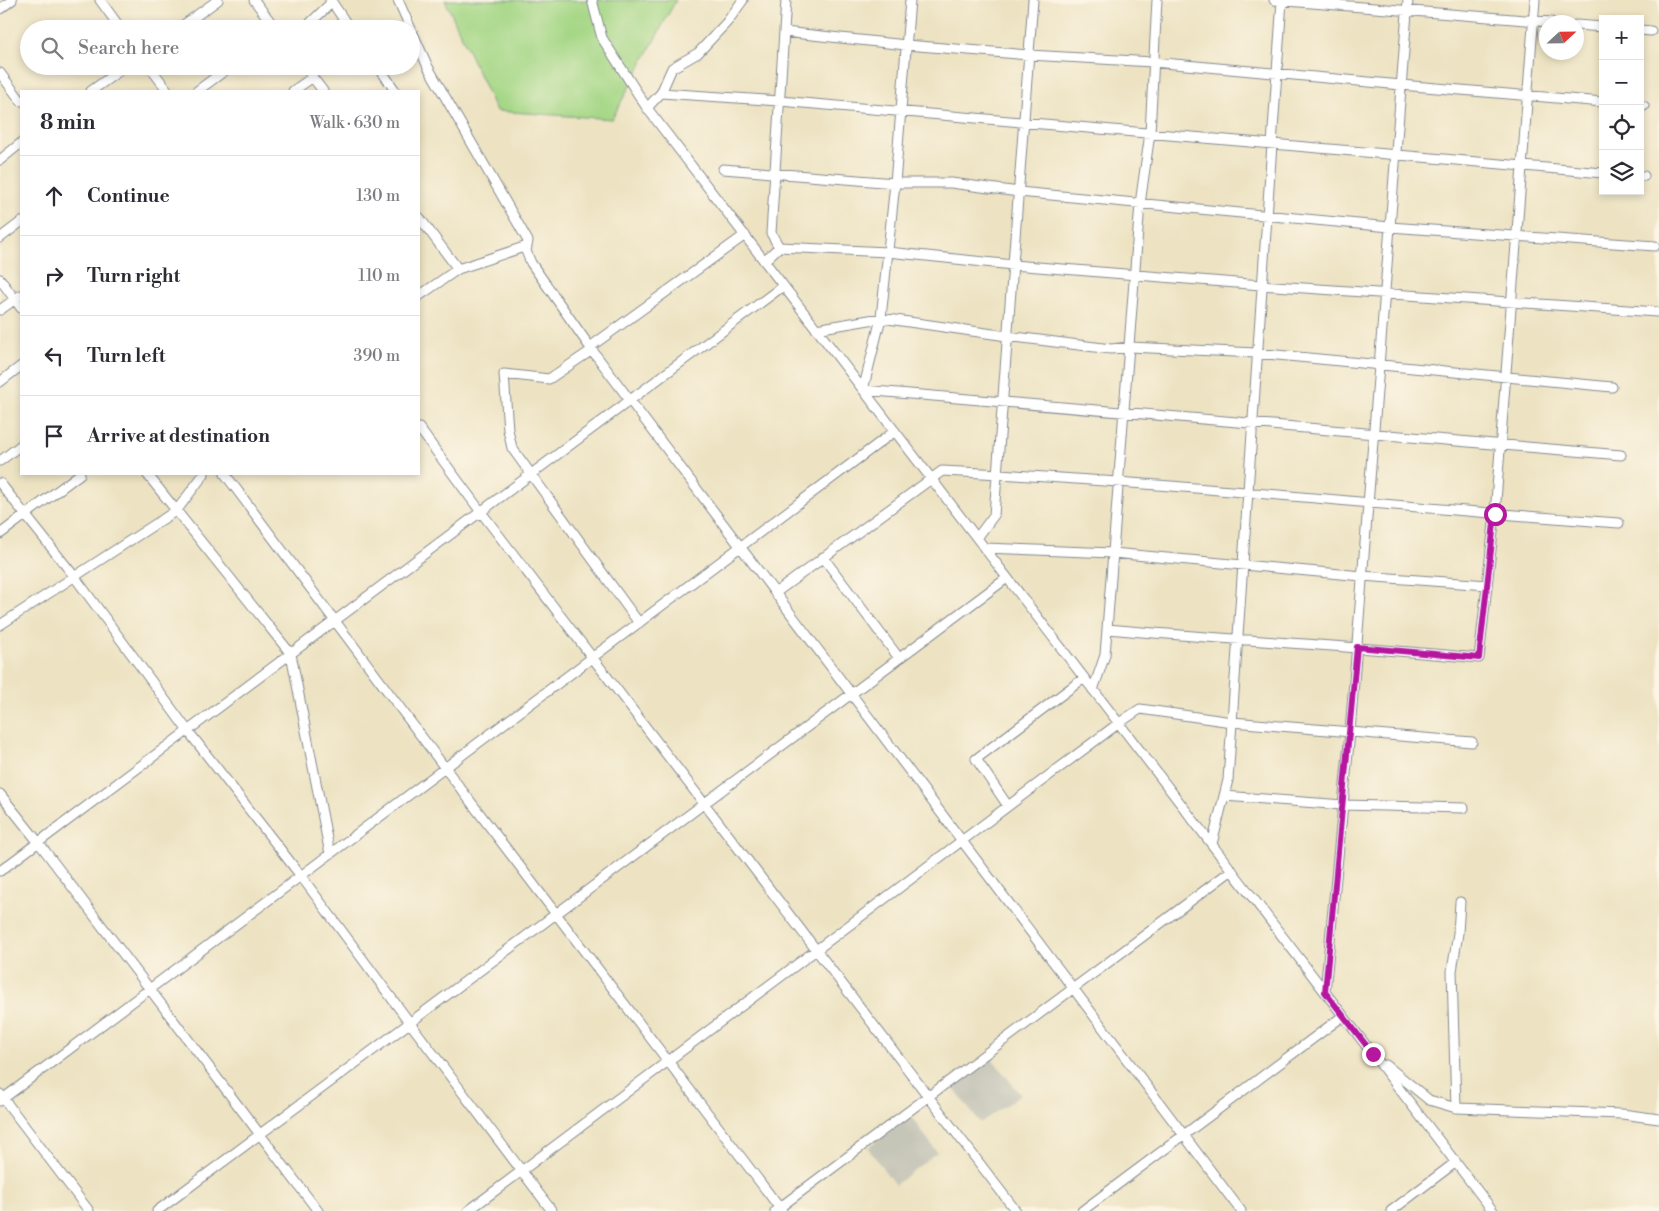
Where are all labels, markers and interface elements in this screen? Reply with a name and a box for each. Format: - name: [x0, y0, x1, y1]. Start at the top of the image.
- north arrow: [1539, 15, 1584, 60]
- map controls: [1599, 15, 1644, 195]
- button: +: [1599, 15, 1644, 60]
- search box: [20, 20, 420, 75]
- icon: search: [38, 34, 66, 62]
- text: Search here: [78, 36, 179, 60]
- button: −: [1599, 60, 1644, 105]
- button: locate: [1599, 105, 1644, 150]
- text: 8 min: [40, 110, 95, 136]
- text: Walk · 630 m: [310, 113, 400, 133]
- button: layers: [1599, 150, 1644, 195]
- icon: ahead: [40, 182, 68, 210]
- text: Continue: [87, 184, 170, 208]
- text: 130 m: [356, 186, 400, 206]
- icon: right: [40, 262, 68, 290]
- text: Turn right: [87, 264, 180, 288]
- text: 110 m: [358, 266, 400, 286]
- icon: left: [40, 342, 68, 370]
- text: Turn left: [87, 344, 166, 368]
- text: 390 m: [354, 346, 400, 366]
- icon: arrive: [40, 422, 68, 450]
- text: Arrive at destination: [87, 424, 270, 448]
- route start: [1484, 503, 1507, 526]
- route end: [1362, 1043, 1385, 1066]

